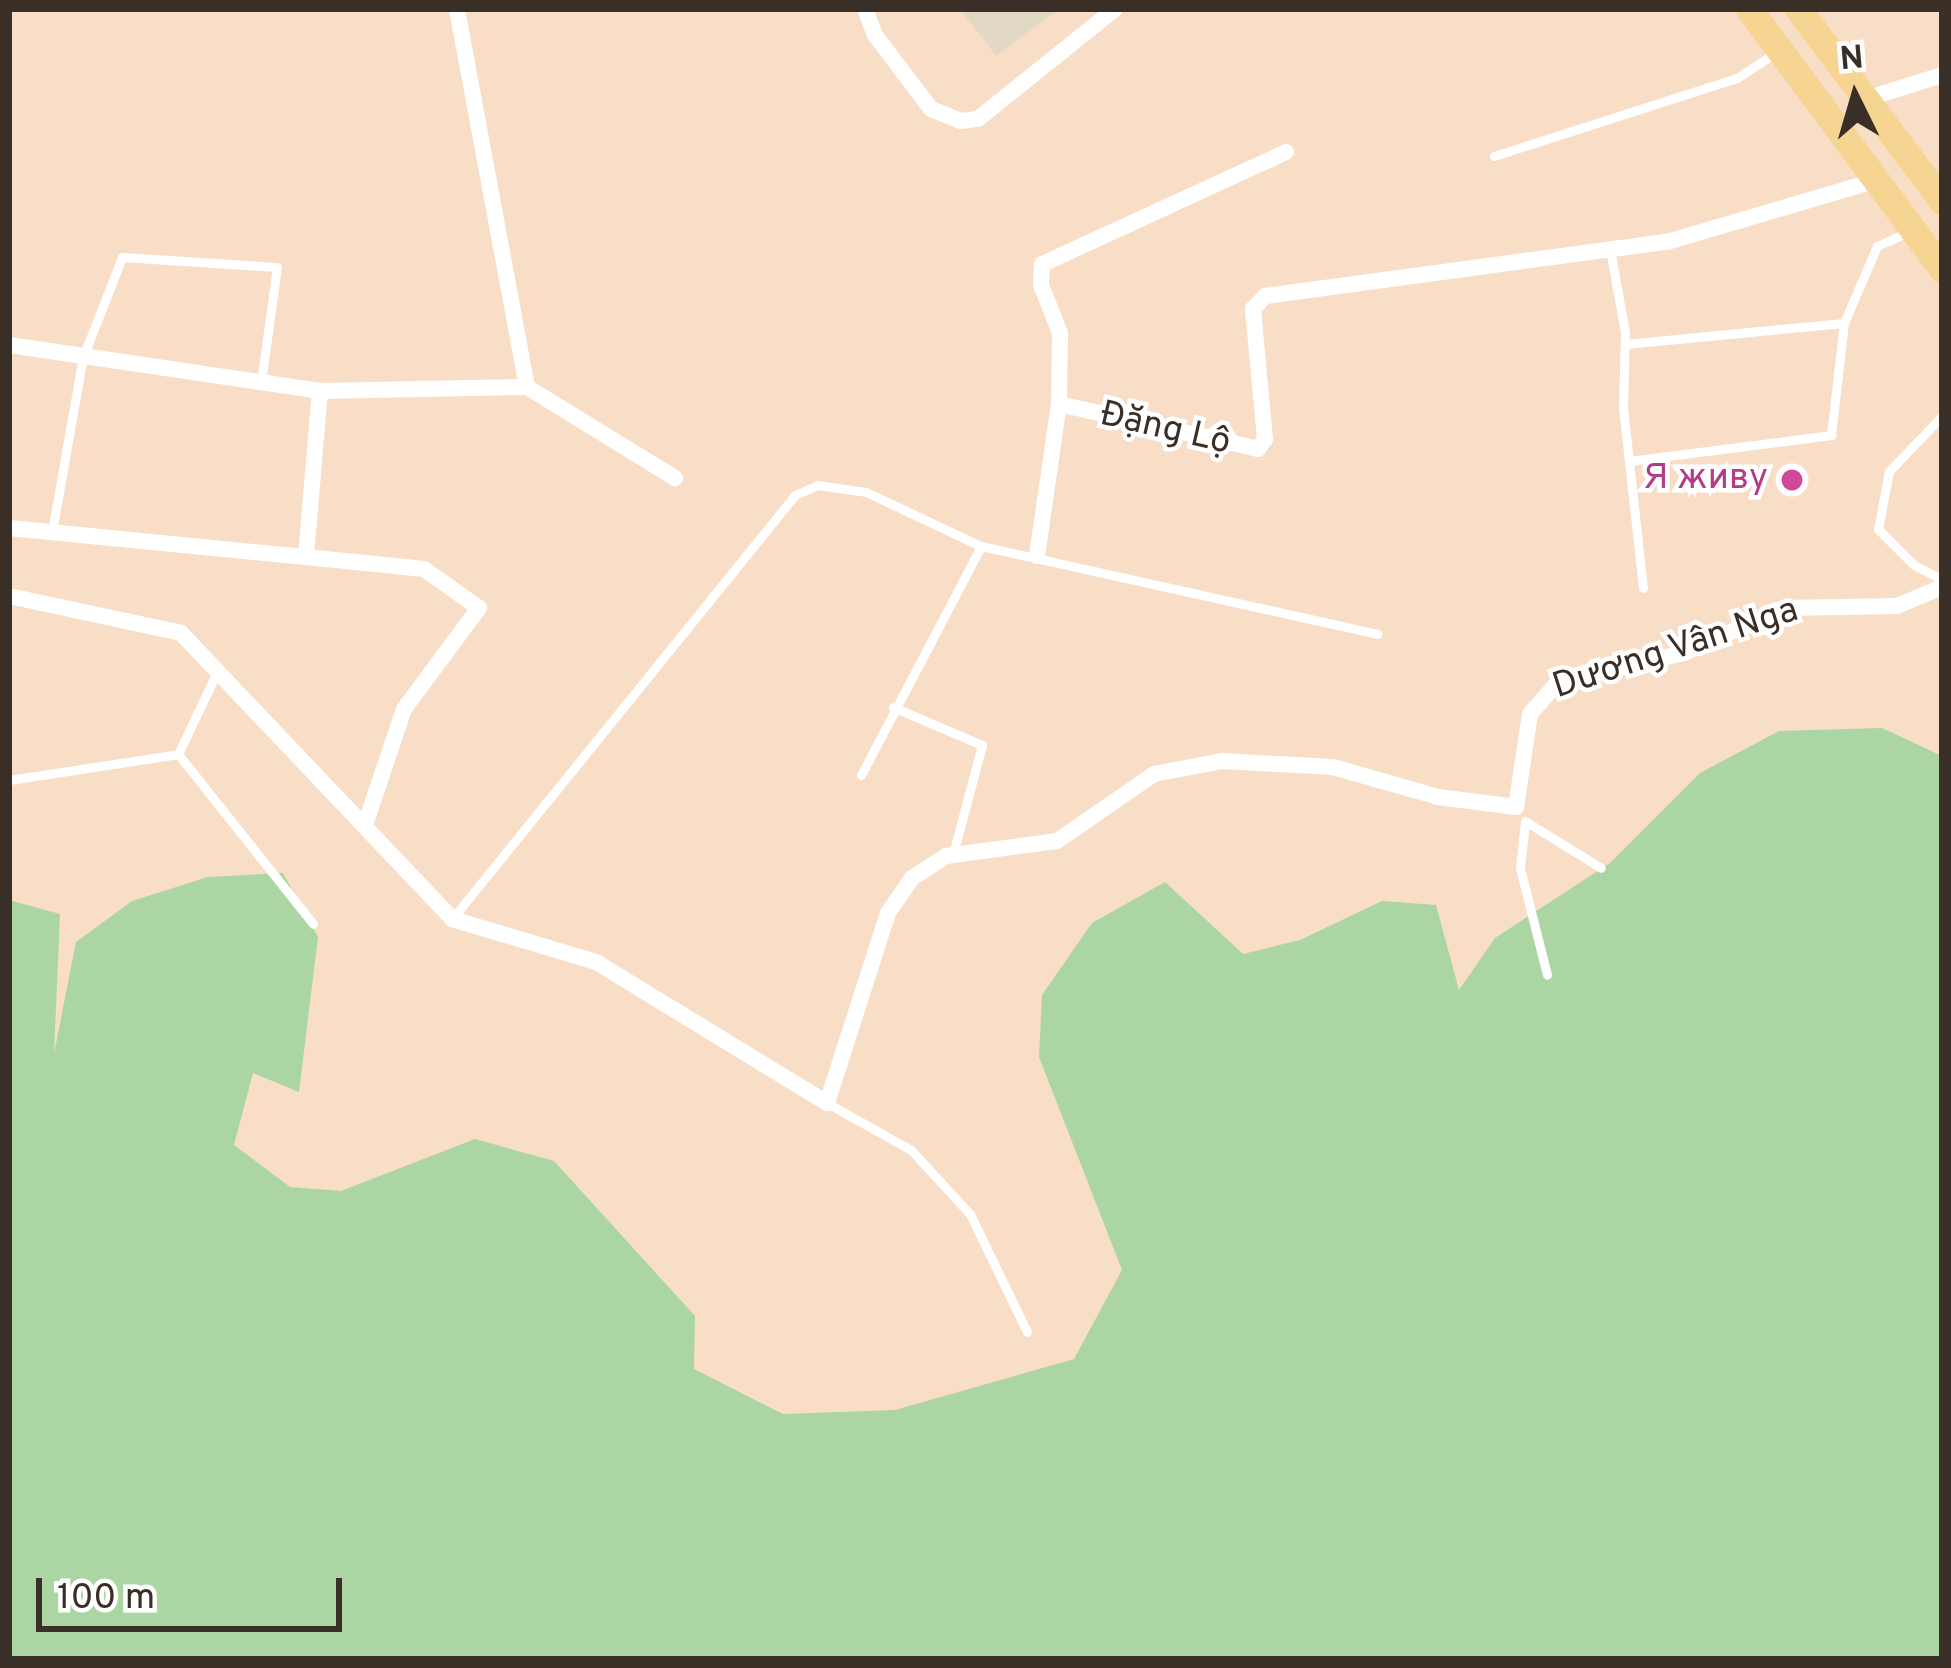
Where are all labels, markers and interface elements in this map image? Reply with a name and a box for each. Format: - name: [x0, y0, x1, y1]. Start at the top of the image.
- north arrow: [1795, 36, 1915, 156]
- text: N: [1838, 38, 1865, 82]
- street label: Đặng Lộ: [1095, 394, 1235, 466]
- place label: Я живу: [1643, 458, 1768, 502]
- marker: Я живу: [1779, 467, 1805, 493]
- street label: Dương Vân Nga: [1547, 590, 1805, 710]
- scale bar: [42, 1554, 348, 1628]
- text: 100 m: [57, 1576, 155, 1622]

